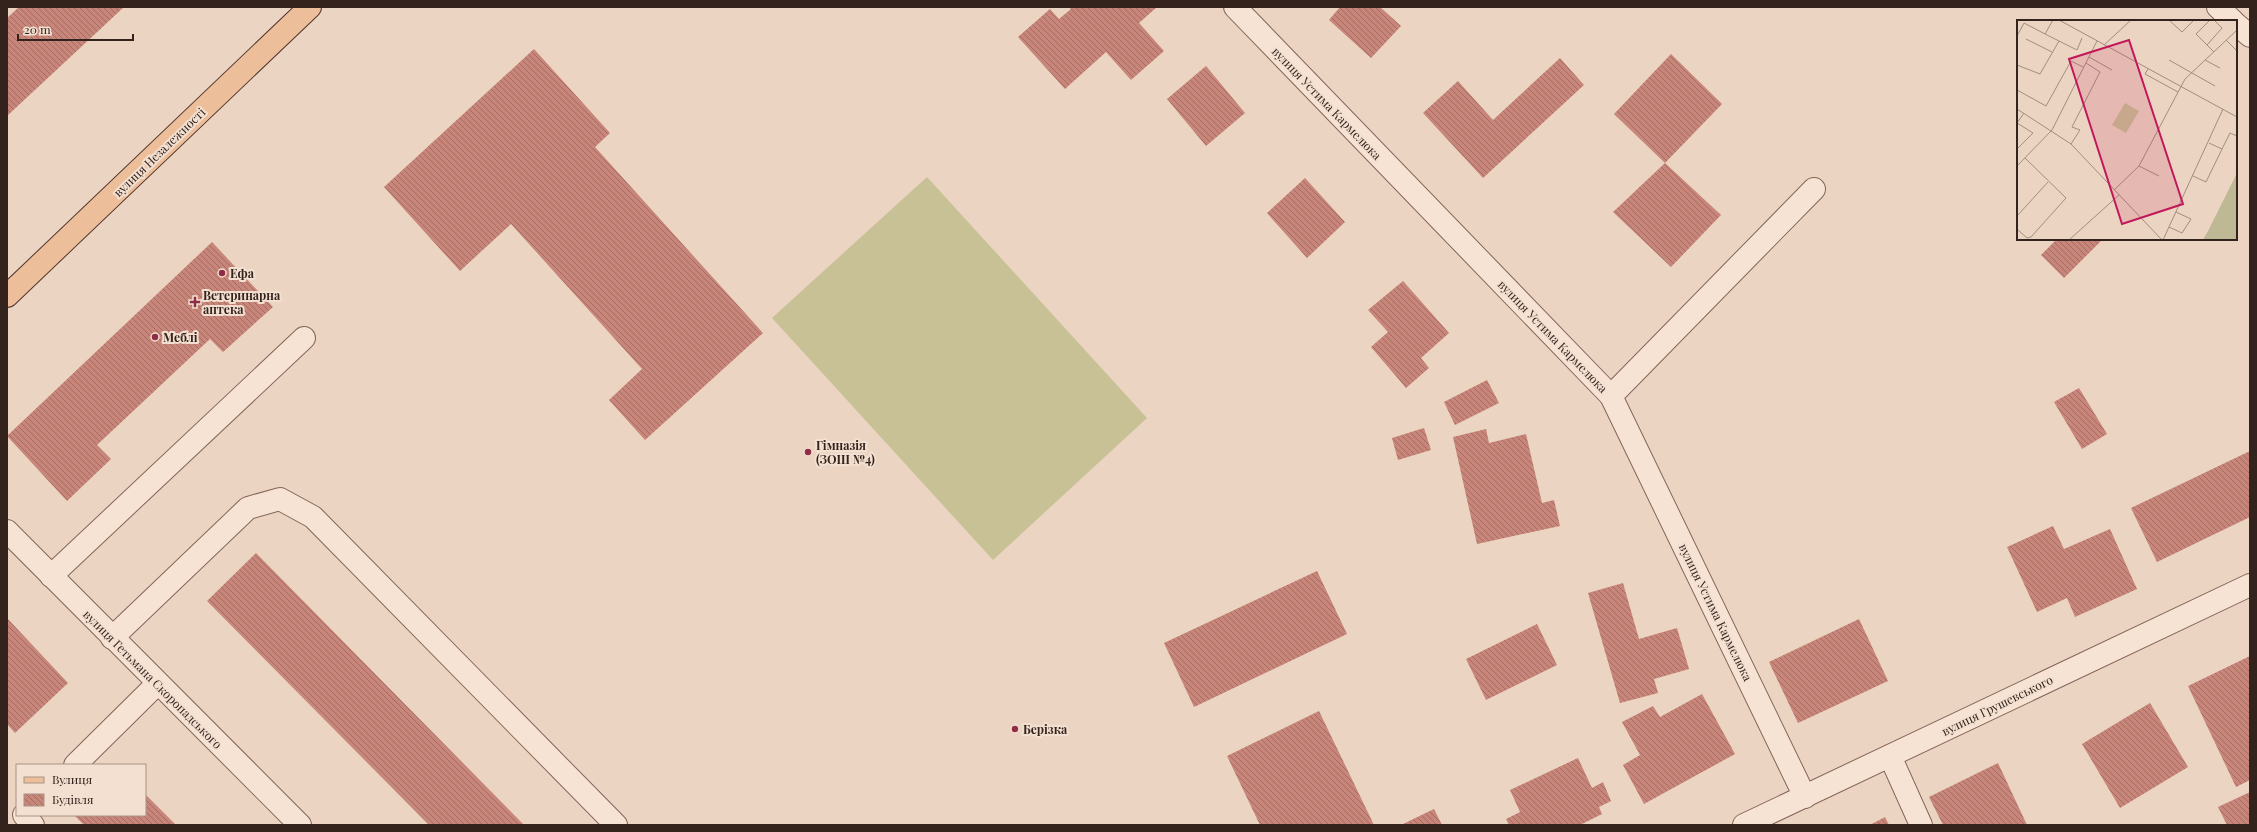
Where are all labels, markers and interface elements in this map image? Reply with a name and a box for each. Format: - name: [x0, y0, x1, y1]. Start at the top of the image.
- scale bar: [18, 16, 133, 42]
- inset map: [2017, 20, 2237, 240]
- text: 20 m: [24, 21, 51, 37]
- street label: вулиця Устима Кармелюка: [1269, 43, 1385, 163]
- street label: вулиця Незалежності: [110, 104, 209, 200]
- place label: Ефа: [230, 265, 255, 281]
- marker: Ефа: [217, 268, 227, 278]
- street label: вулиця Устима Кармелюка: [1495, 276, 1611, 396]
- place label: Ветеринарна аптека: [203, 287, 281, 317]
- marker: Ветеринарна аптека: [190, 297, 200, 307]
- place label: Меблі: [163, 329, 198, 345]
- marker: Меблі: [150, 332, 160, 342]
- place label: Гімназія (ЗОШ №4): [816, 437, 875, 467]
- marker: Гімназія (ЗОШ №4): [803, 447, 813, 457]
- street label: вулиця Устима Кармелюка: [1676, 541, 1756, 683]
- street label: вулиця Гетьмана Скоропадського: [80, 606, 226, 752]
- street label: вулиця Грушевського: [1939, 671, 2056, 739]
- place label: Берізка: [1023, 721, 1068, 737]
- marker: Берізка: [1010, 724, 1020, 734]
- legend: [16, 764, 146, 816]
- text: Вулиця: [52, 771, 93, 787]
- text: Будівля: [52, 791, 94, 807]

